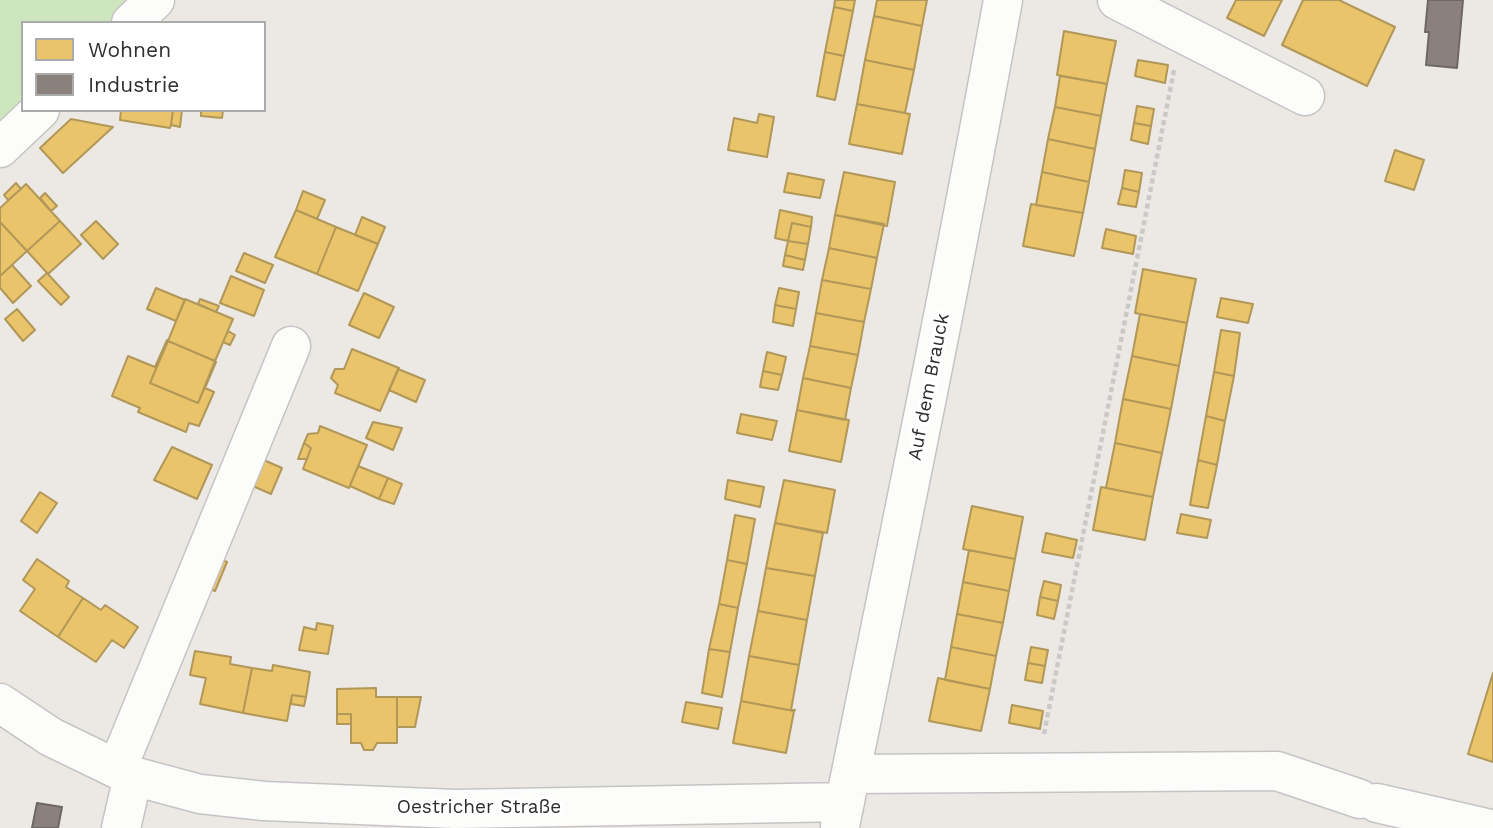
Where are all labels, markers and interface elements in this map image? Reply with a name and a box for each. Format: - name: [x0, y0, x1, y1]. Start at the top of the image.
- legend: [21, 21, 266, 112]
- text: Wohnen: [88, 37, 171, 62]
- text: Industrie: [88, 72, 179, 97]
- street label: Auf dem Brauck: [904, 312, 954, 462]
- street label: Oestricher Straße: [397, 796, 561, 818]

